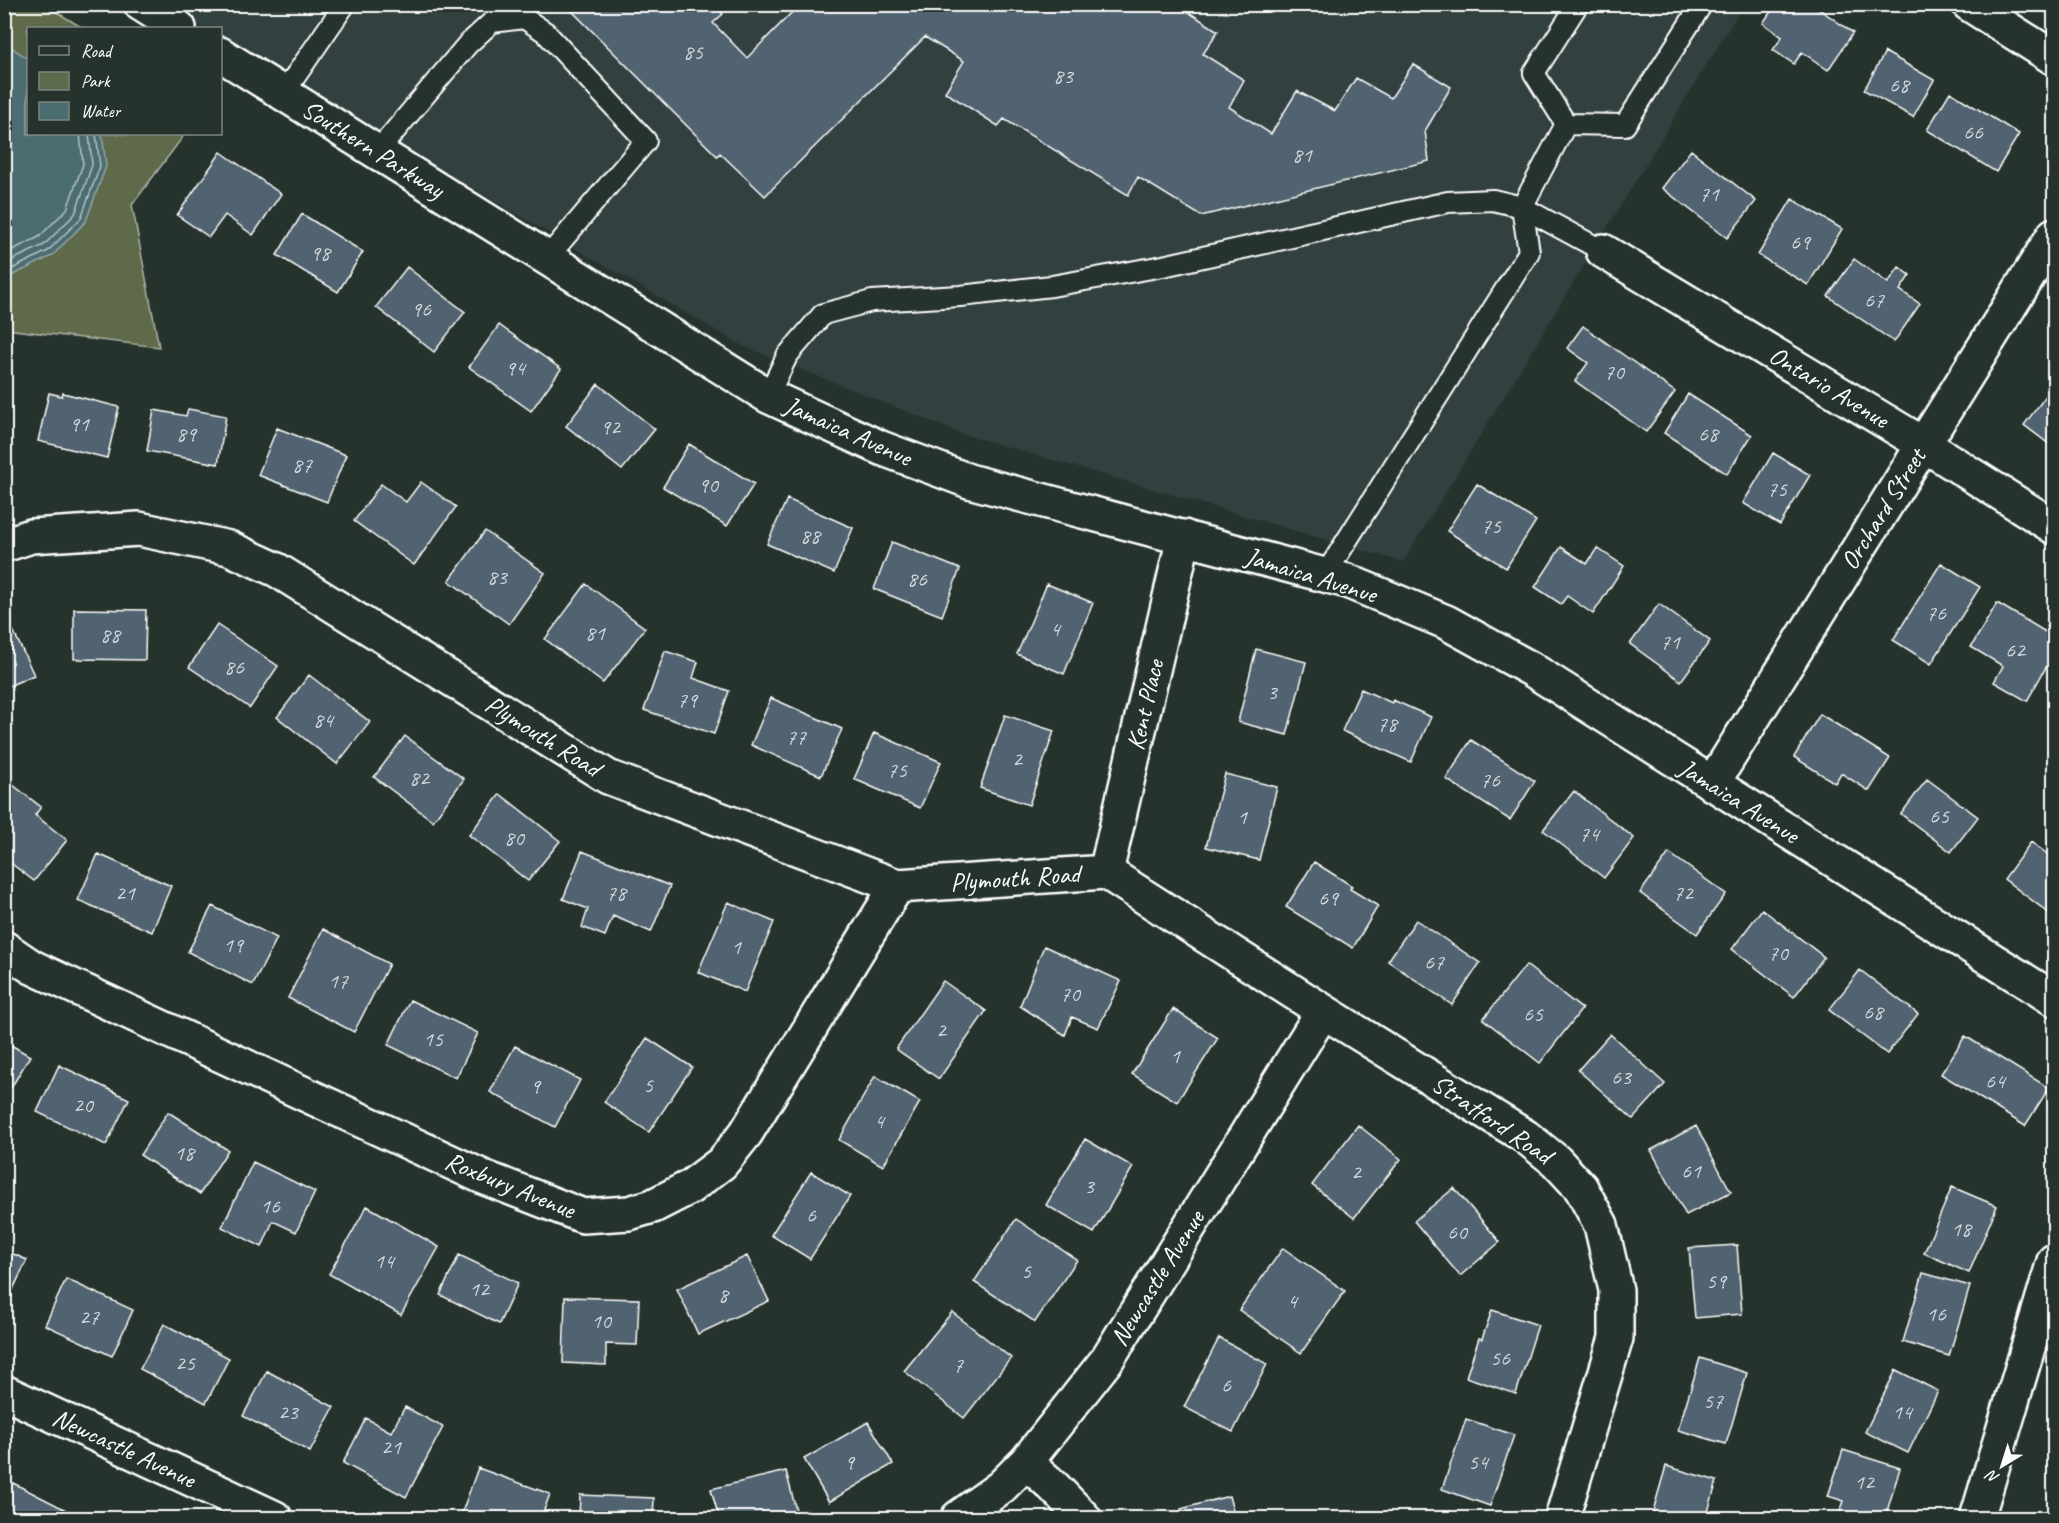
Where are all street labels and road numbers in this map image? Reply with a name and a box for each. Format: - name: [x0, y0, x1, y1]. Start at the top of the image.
- street label: Southern Parkway: [296, 92, 452, 207]
- street label: Ontario Avenue: [1763, 338, 1896, 436]
- street label: Jamaica Avenue: [778, 388, 919, 475]
- street label: Orchard Street: [1833, 440, 1934, 576]
- street label: Jamaica Avenue: [1239, 539, 1383, 611]
- street label: Kent Place: [1119, 655, 1172, 753]
- street label: Plymouth Road: [479, 688, 610, 786]
- street label: Jamaica Avenue: [1671, 750, 1807, 852]
- street label: Plymouth Road: [949, 857, 1085, 899]
- street label: Stratford Road: [1425, 1067, 1562, 1173]
- street label: Roxbury Avenue: [440, 1144, 581, 1227]
- street label: Newcastle Avenue: [1102, 1203, 1213, 1352]
- street label: Newcastle Avenue: [47, 1401, 202, 1496]

